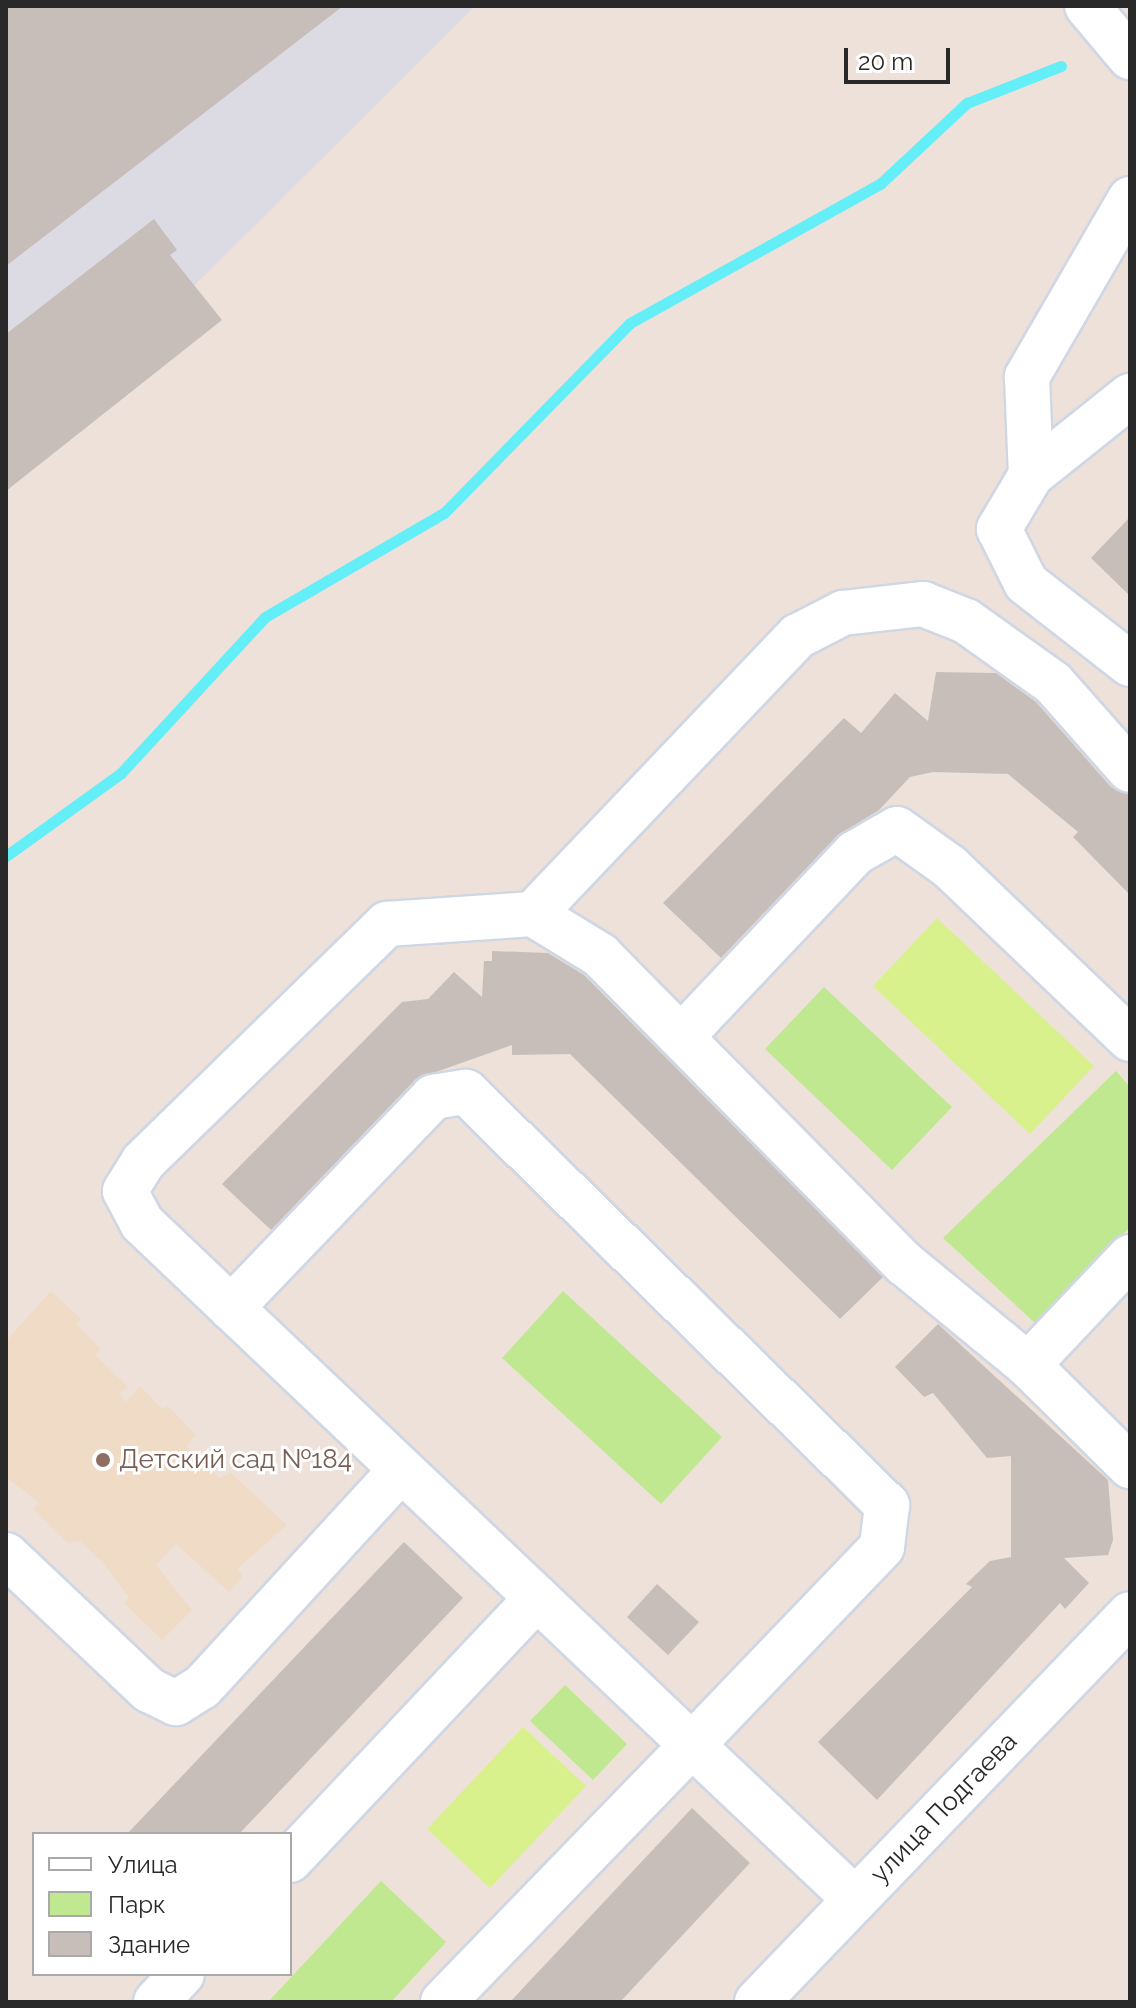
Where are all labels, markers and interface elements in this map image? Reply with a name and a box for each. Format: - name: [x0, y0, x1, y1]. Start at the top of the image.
- scale bar: [848, 32, 954, 82]
- text: 20 m: [858, 47, 913, 76]
- place label: Детский сад №184: [119, 1444, 352, 1476]
- marker: Детский сад №184: [94, 1451, 112, 1469]
- street label: улица Подгаева: [864, 1726, 1024, 1890]
- legend: [32, 1832, 292, 1976]
- text: Улица: [108, 1850, 178, 1879]
- text: Парк: [108, 1890, 166, 1919]
- text: Здание: [108, 1930, 190, 1959]

